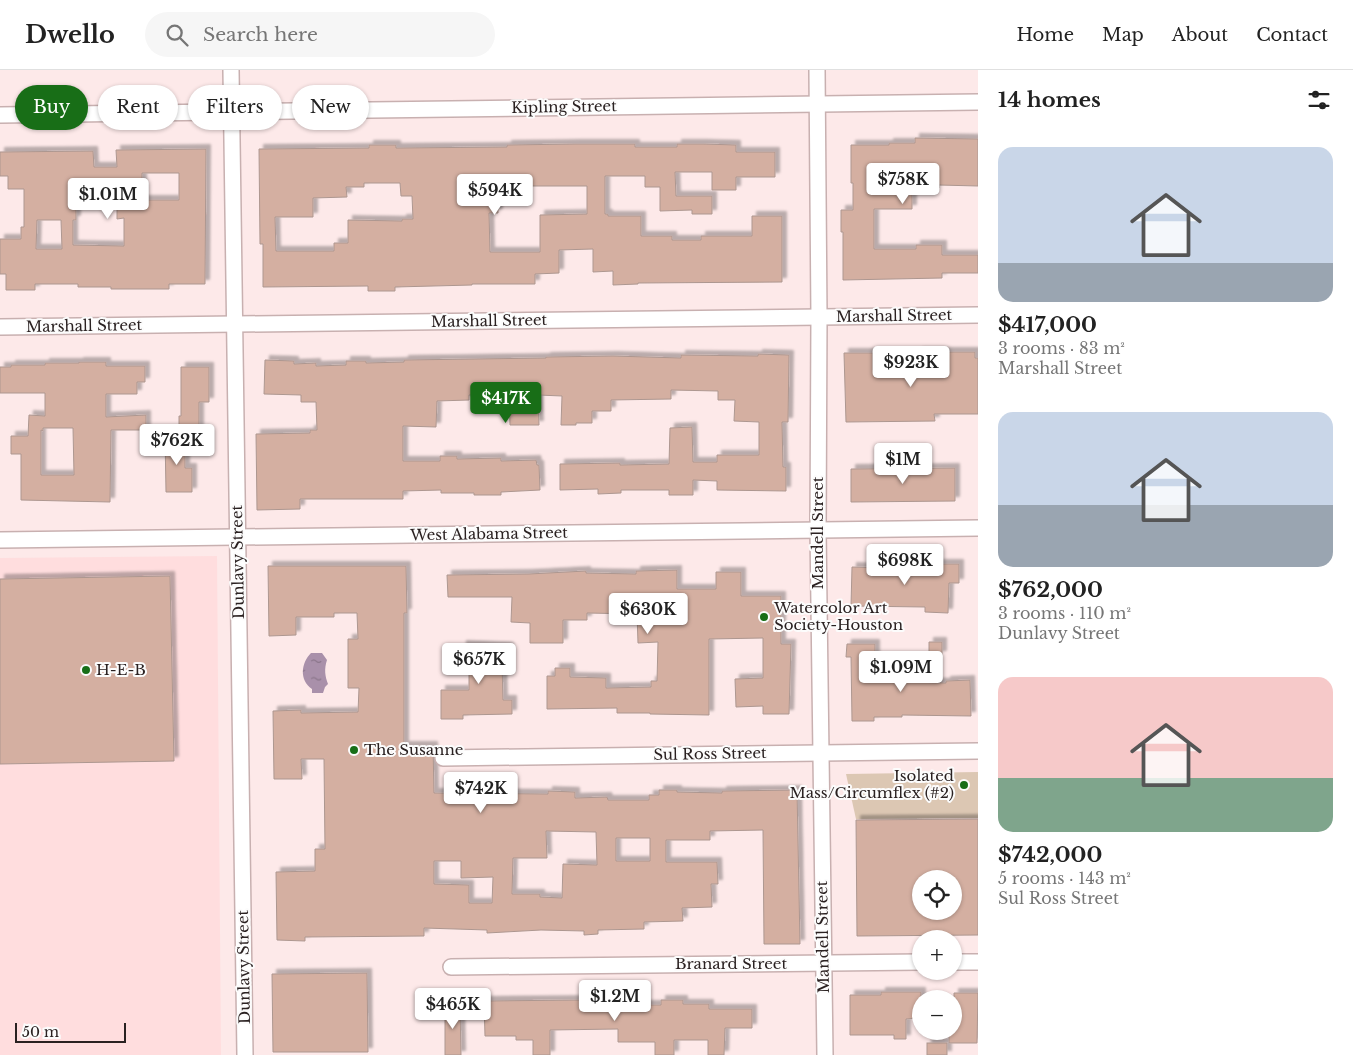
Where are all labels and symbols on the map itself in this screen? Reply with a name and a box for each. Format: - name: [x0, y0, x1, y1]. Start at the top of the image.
- street label: Kipling Street: [511, 96, 617, 117]
- pin: $758K: [868, 162, 938, 205]
- pin: $594K: [460, 174, 530, 216]
- pin: $1.01M: [67, 178, 149, 220]
- street label: Marshall Street: [836, 305, 953, 326]
- street label: Marshall Street: [431, 310, 548, 331]
- street label: Marshall Street: [26, 315, 143, 336]
- pin: $923K: [876, 346, 946, 388]
- pin: $417K: [471, 382, 541, 424]
- pin: $762K: [142, 424, 212, 466]
- pin: $1M: [879, 442, 927, 485]
- street label: Mandell Street: [808, 476, 827, 589]
- street label: Dunlavy Street: [227, 504, 248, 619]
- street label: West Alabama Street: [409, 523, 568, 544]
- pin: $698K: [870, 544, 940, 586]
- pin: $630K: [613, 592, 683, 635]
- place label: Watercolor Art Society-Houston: [773, 598, 903, 634]
- marker: Watercolor Art Society-Houston: [758, 611, 770, 623]
- pin: $657K: [444, 642, 514, 685]
- pin: $1.09M: [860, 650, 942, 693]
- place label: H-E-B: [96, 660, 146, 679]
- marker: H-E-B: [80, 664, 92, 676]
- place label: The Susanne: [364, 740, 463, 759]
- street label: Sul Ross Street: [653, 743, 767, 764]
- marker: The Susanne: [348, 744, 360, 756]
- place label: Isolated Mass/Circumflex (#2): [789, 766, 954, 802]
- pin: $742K: [446, 772, 516, 814]
- marker: Isolated Mass/Circumflex (#2): [958, 779, 970, 791]
- street label: Mandell Street: [812, 880, 833, 994]
- street label: Dunlavy Street: [233, 909, 254, 1024]
- street label: Branard Street: [675, 954, 787, 973]
- pin: $1.2M: [580, 980, 650, 1022]
- pin: $465K: [418, 988, 488, 1030]
- scale bar: [15, 1020, 126, 1043]

